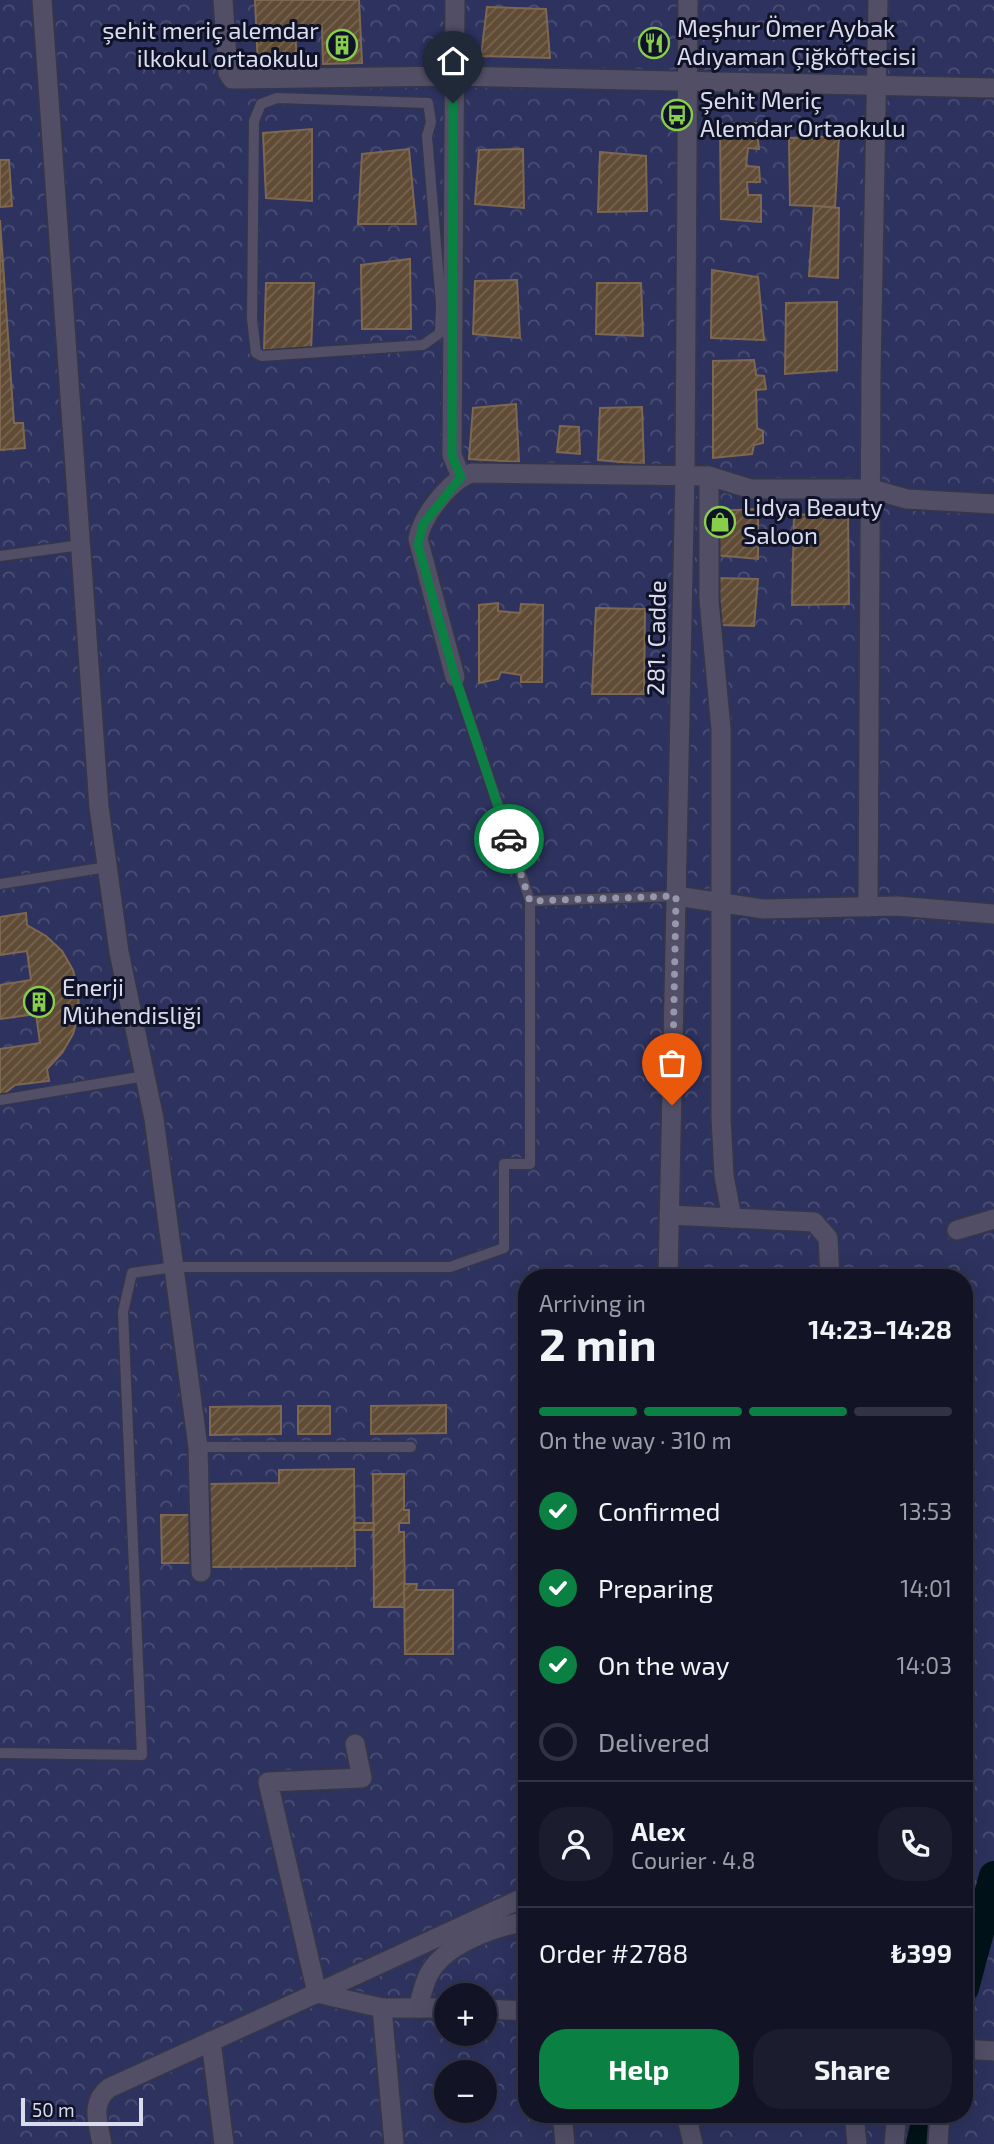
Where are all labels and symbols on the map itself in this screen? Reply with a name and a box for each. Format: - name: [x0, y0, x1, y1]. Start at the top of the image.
- place label: Meşhur Ömer Aybak Adıyaman Çiğköftecisi: [677, 13, 916, 71]
- place label: şehit meriç alemdar ilkokul ortaokulu: [102, 15, 319, 72]
- restaurant icon: Meşhur Ömer Aybak Adıyaman Çiğköftecisi: [637, 26, 671, 60]
- building icon: şehit meriç alemdar ilkokul ortaokulu: [325, 28, 359, 62]
- pin: [423, 31, 483, 103]
- place label: Şehit Meriç Alemdar Ortaokulu: [700, 85, 906, 142]
- bus stop icon: Şehit Meriç Alemdar Ortaokulu: [660, 98, 694, 132]
- place label: Lidya Beauty Saloon: [743, 492, 883, 549]
- shop icon: Lidya Beauty Saloon: [703, 505, 737, 539]
- street label: 281. Cadde: [640, 580, 671, 696]
- courier: [474, 804, 544, 874]
- place label: Enerji Mühendisliği: [62, 972, 202, 1029]
- building icon: Enerji Mühendisliği: [22, 985, 56, 1019]
- pin: [642, 1033, 702, 1105]
- scale bar: [21, 2095, 144, 2127]

